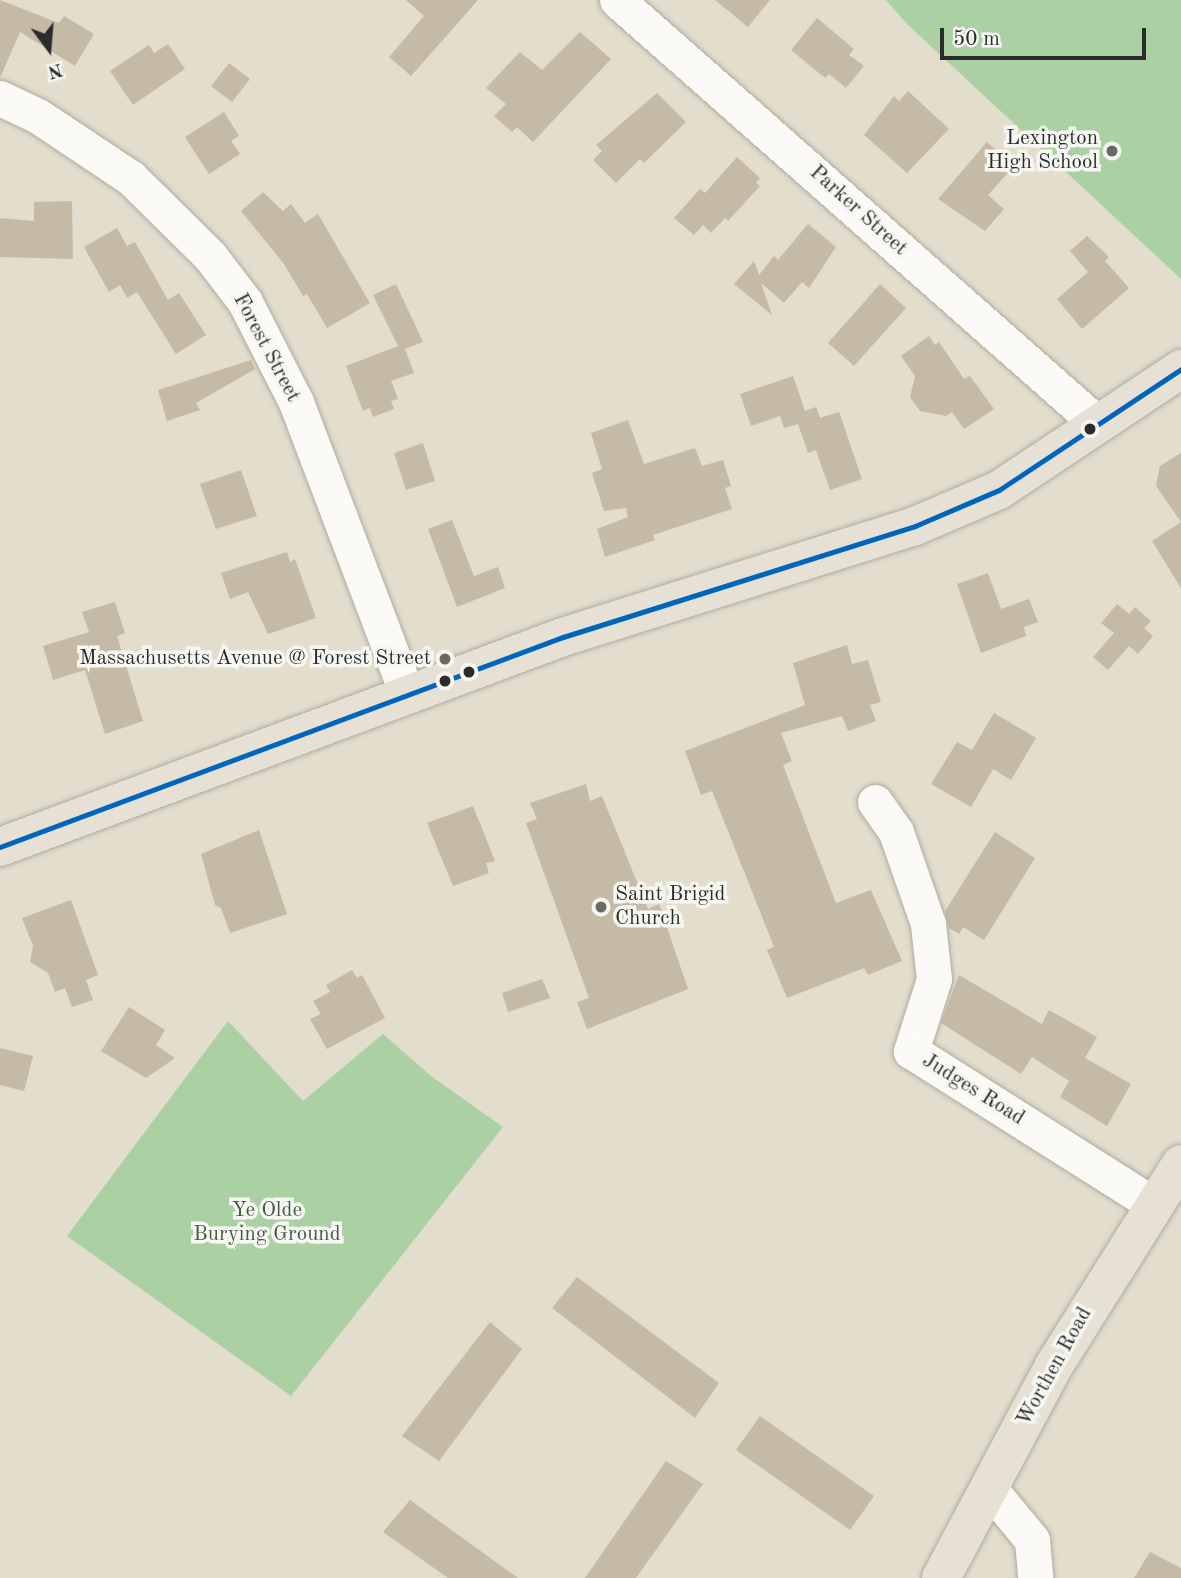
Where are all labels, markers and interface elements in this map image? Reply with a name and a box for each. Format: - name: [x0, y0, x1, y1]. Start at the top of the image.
- north arrow: [14, 14, 84, 84]
- scale bar: [943, 14, 1150, 58]
- text: 50 m: [953, 29, 1000, 50]
- text: N: [45, 59, 65, 81]
- place label: Lexington High School: [987, 126, 1098, 176]
- marker: Lexington High School: [1104, 143, 1120, 159]
- street label: Parker Street: [804, 160, 912, 262]
- street label: Forest Street: [227, 289, 305, 407]
- unlabelled marker: [1083, 422, 1097, 436]
- place label: Massachusetts Avenue @ Forest Street: [79, 646, 431, 672]
- marker: Massachusetts Avenue @ Forest Street: [437, 651, 453, 667]
- unlabelled marker: [462, 665, 476, 679]
- unlabelled marker: [438, 674, 452, 688]
- place label: Saint Brigid Church: [615, 882, 725, 932]
- marker: Saint Brigid Church: [593, 899, 609, 915]
- street label: Judges Road: [917, 1049, 1029, 1131]
- park label: Ye Olde Burying Ground: [193, 1198, 341, 1248]
- street label: Worthen Road: [1012, 1303, 1098, 1431]

